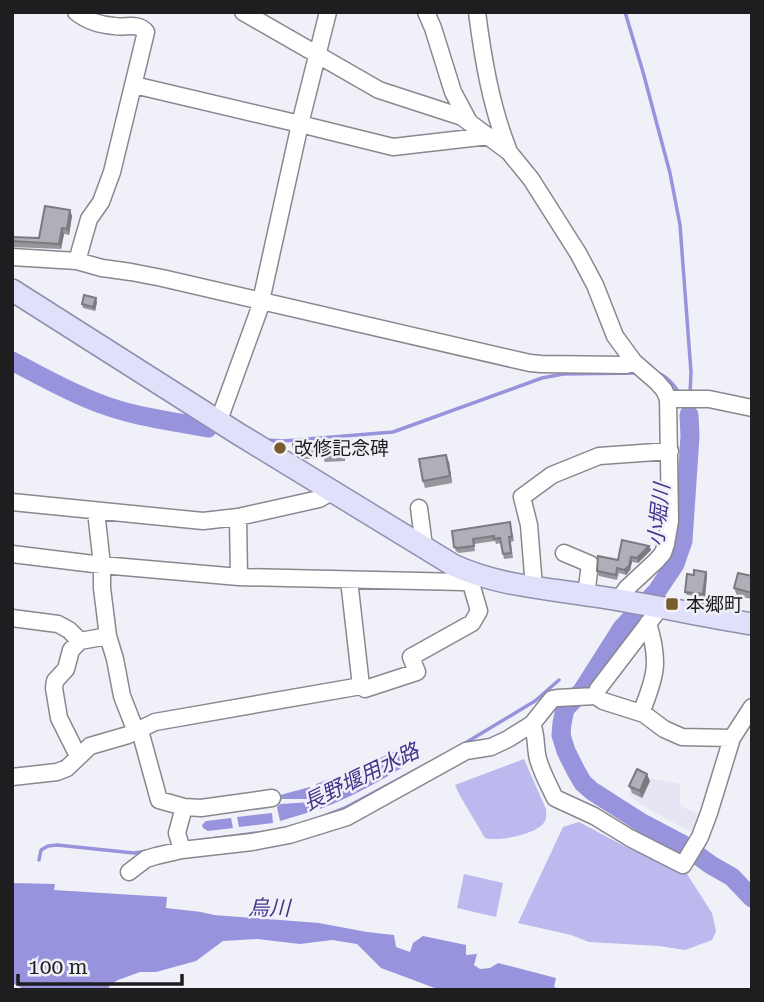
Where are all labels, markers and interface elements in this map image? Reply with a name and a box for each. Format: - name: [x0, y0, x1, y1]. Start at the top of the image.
- place label: 改修記念碑: [294, 437, 389, 460]
- marker: 改修記念碑: [272, 440, 288, 456]
- water label: 小堀川: [644, 480, 674, 548]
- place label: 本郷町: [686, 593, 743, 616]
- marker: 本郷町: [664, 596, 680, 612]
- water label: 長野堰用水路: [299, 738, 425, 815]
- water label: 烏川: [248, 896, 292, 920]
- scale bar: [18, 942, 182, 986]
- text: 100 m: [28, 955, 88, 979]

